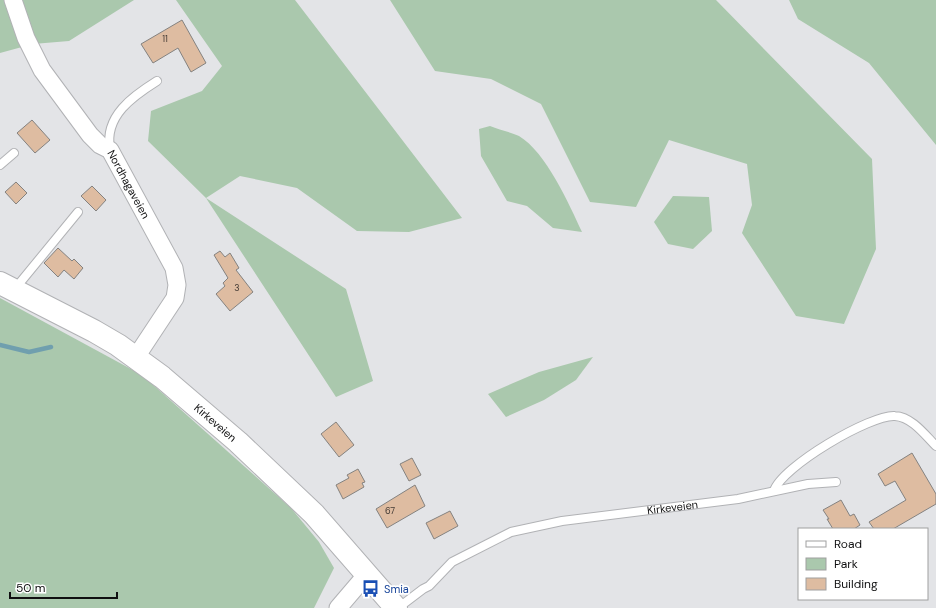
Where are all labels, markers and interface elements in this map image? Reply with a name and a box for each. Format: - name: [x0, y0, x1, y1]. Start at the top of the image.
- house number: 11: [162, 33, 168, 45]
- street label: Nordhagaveien: [104, 147, 153, 221]
- house number: 3: [234, 282, 240, 294]
- street label: Kirkeveien: [191, 401, 239, 445]
- street label: Kirkeveien: [646, 497, 699, 517]
- house number: 67: [385, 505, 395, 517]
- legend: [798, 528, 928, 600]
- text: Road: [834, 536, 862, 552]
- text: Park: [834, 556, 858, 572]
- scale bar: [10, 574, 117, 600]
- text: Building: [834, 576, 878, 592]
- bus stop icon: Smia: [361, 579, 381, 599]
- text: 50 m: [16, 580, 45, 596]
- place label: Smia: [384, 582, 409, 596]

